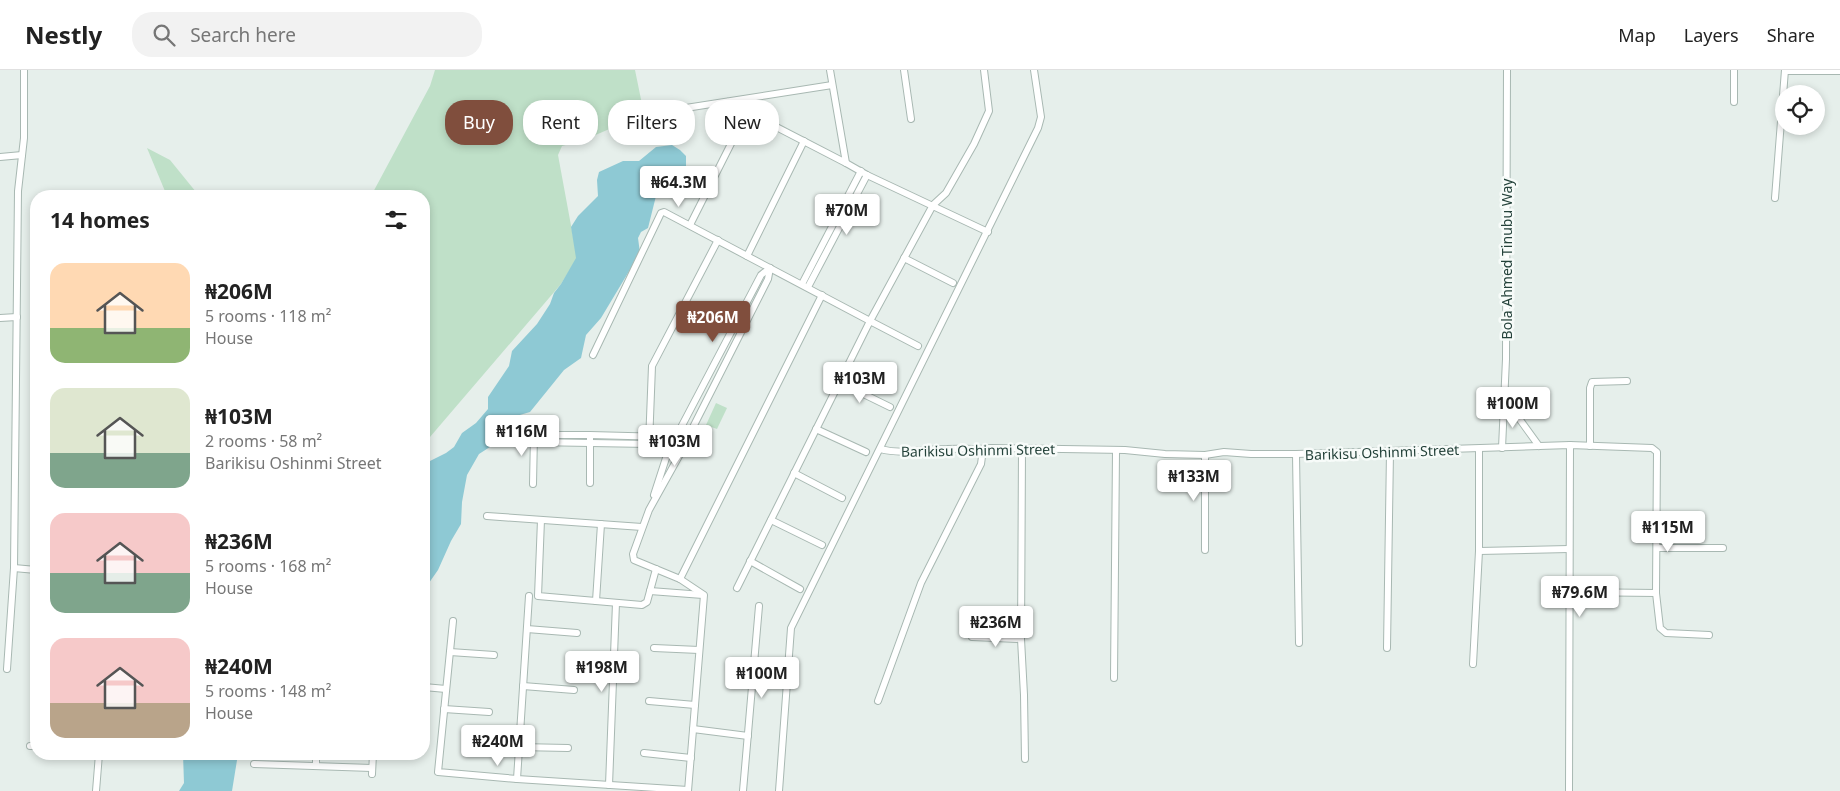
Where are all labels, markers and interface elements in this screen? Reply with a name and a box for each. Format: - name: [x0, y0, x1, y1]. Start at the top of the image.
- search box: [132, 12, 482, 57]
- text: Nestly: [25, 18, 102, 51]
- icon: search: [150, 21, 178, 49]
- text: Search here: [190, 22, 296, 48]
- text: Map: [1618, 23, 1656, 47]
- text: Layers: [1684, 23, 1739, 47]
- text: Share: [1767, 23, 1815, 47]
- map controls: [1775, 85, 1825, 135]
- button: locate: [1775, 85, 1825, 135]
- chip: Buy: [445, 100, 513, 145]
- chip: Rent: [523, 100, 598, 145]
- chip: Filters: [608, 100, 695, 145]
- chip: New: [705, 100, 779, 145]
- pin: ₦64.3M: [638, 166, 720, 208]
- text: ₦64.3M: [651, 171, 707, 193]
- street label: Bola Ahmed Tinubu Way: [1497, 178, 1516, 339]
- pin: ₦70M: [817, 194, 877, 236]
- text: ₦70M: [826, 199, 868, 221]
- text: 14 homes: [50, 206, 150, 234]
- icon: filters: [382, 206, 410, 234]
- text: ₦206M: [205, 277, 273, 305]
- icon: home: [90, 283, 150, 343]
- pin: ₦206M: [678, 300, 748, 343]
- text: 5 rooms · 118 m²: [205, 305, 331, 327]
- text: ₦206M: [687, 306, 739, 328]
- text: House: [205, 327, 253, 349]
- pin: ₦103M: [825, 362, 895, 404]
- text: ₦103M: [834, 367, 886, 389]
- pin: ₦100M: [1478, 386, 1548, 429]
- text: ₦100M: [1487, 392, 1539, 414]
- text: ₦103M: [205, 402, 273, 430]
- icon: home: [90, 408, 150, 468]
- pin: ₦116M: [487, 414, 557, 457]
- text: ₦116M: [496, 420, 548, 442]
- pin: ₦103M: [640, 424, 710, 467]
- text: 2 rooms · 58 m²: [205, 430, 322, 452]
- text: ₦103M: [649, 430, 701, 452]
- street label: Barikisu Oshinmi Street: [901, 439, 1055, 461]
- street label: Barikisu Oshinmi Street: [1305, 440, 1459, 464]
- text: Barikisu Oshinmi Street: [205, 452, 381, 474]
- pin: ₦133M: [1159, 460, 1229, 502]
- text: ₦133M: [1168, 465, 1220, 487]
- pin: ₦115M: [1633, 510, 1703, 553]
- text: ₦115M: [1642, 516, 1694, 538]
- text: ₦236M: [205, 527, 273, 555]
- icon: home: [90, 533, 150, 593]
- text: 5 rooms · 168 m²: [205, 555, 331, 577]
- pin: ₦79.6M: [1539, 576, 1621, 618]
- text: House: [205, 577, 253, 599]
- text: ₦79.6M: [1552, 581, 1608, 603]
- pin: ₦236M: [961, 606, 1031, 648]
- text: ₦236M: [970, 611, 1022, 633]
- pin: ₦198M: [567, 650, 637, 693]
- text: ₦240M: [205, 652, 273, 680]
- text: ₦198M: [576, 656, 628, 678]
- pin: ₦100M: [727, 656, 797, 699]
- icon: home: [90, 658, 150, 718]
- text: ₦100M: [736, 662, 788, 684]
- text: 5 rooms · 148 m²: [205, 680, 331, 702]
- text: House: [205, 702, 253, 724]
- pin: ₦240M: [463, 724, 533, 767]
- text: ₦240M: [472, 730, 524, 752]

